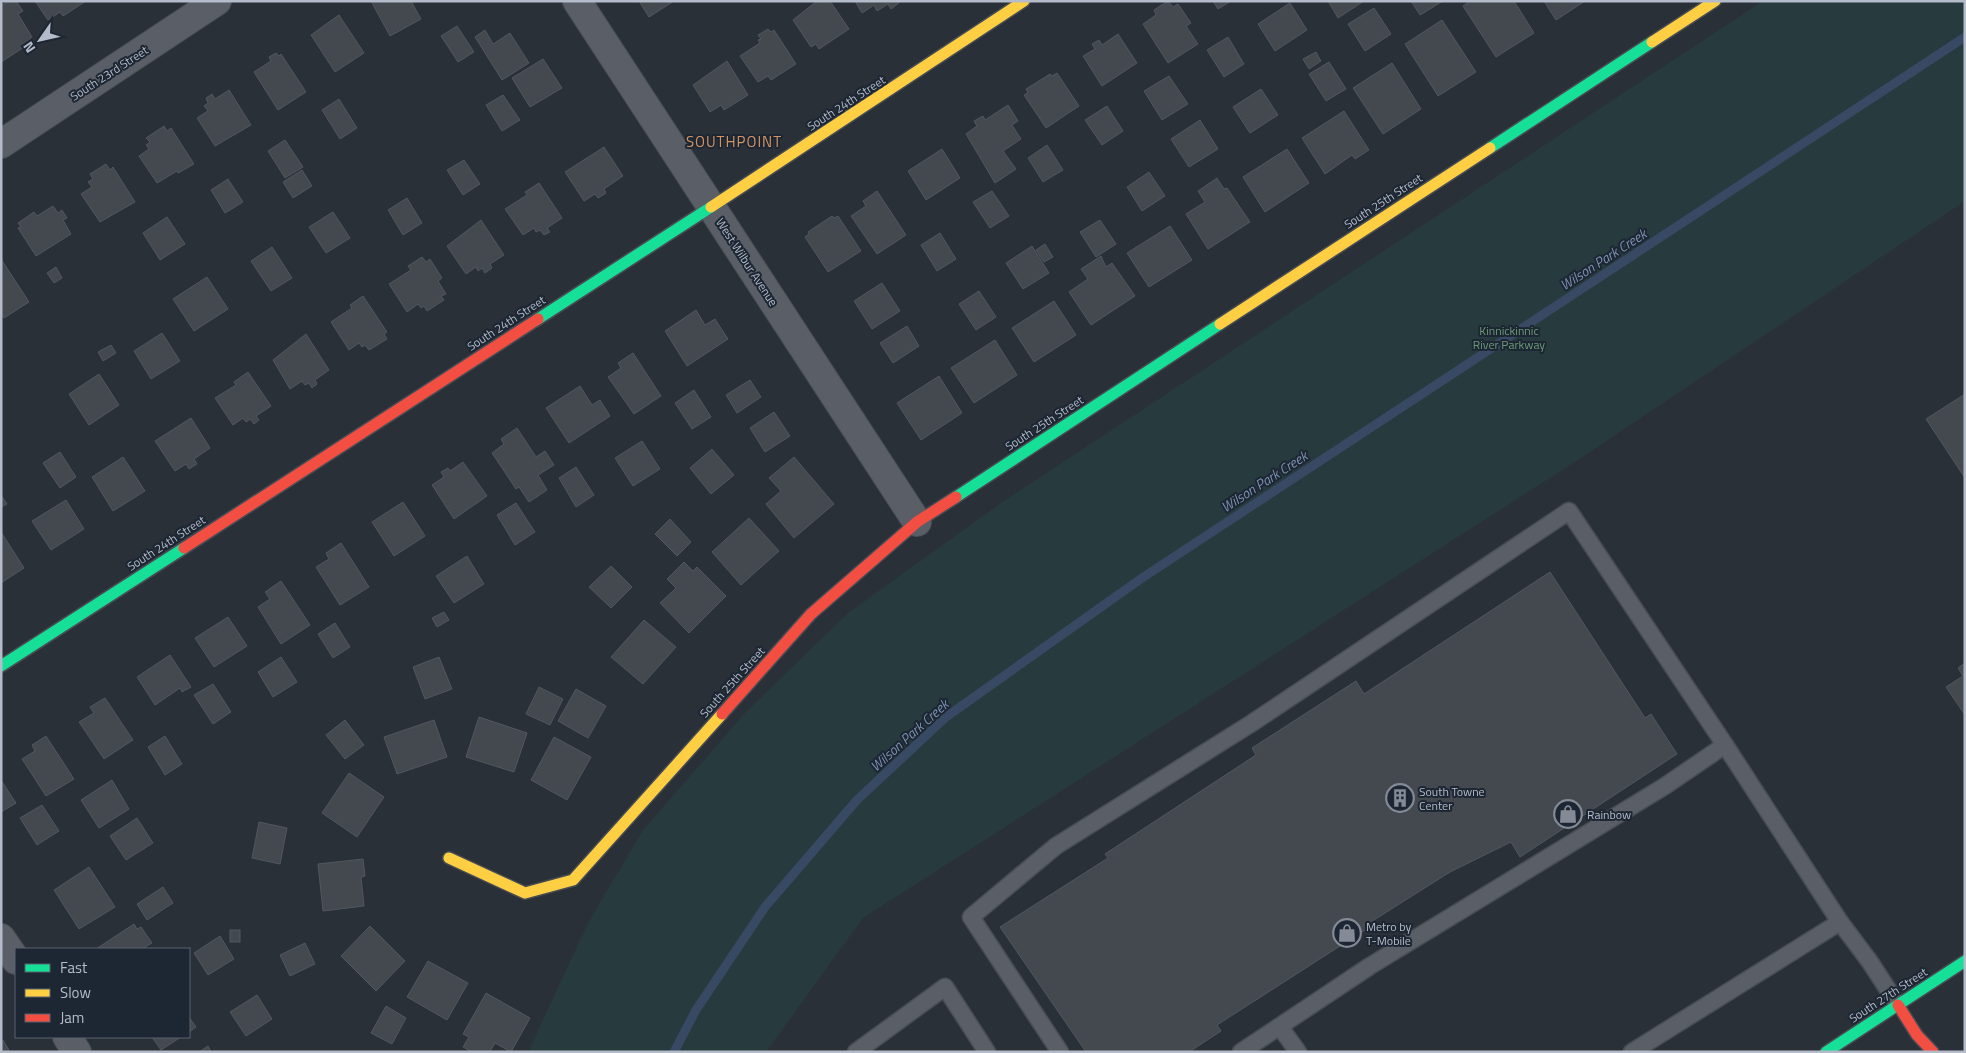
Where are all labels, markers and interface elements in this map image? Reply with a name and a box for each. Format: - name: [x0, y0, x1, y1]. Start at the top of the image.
- north arrow: [15, 15, 65, 65]
- text: N: [17, 38, 40, 57]
- street label: South 23rd Street: [66, 40, 153, 105]
- street label: South 24th Street: [803, 70, 890, 136]
- district label: SOUTHPOINT: [686, 130, 782, 153]
- street label: South 25th Street: [1340, 168, 1427, 234]
- street label: West Wilbur Avenue: [711, 214, 783, 310]
- water label: Wilson Park Creek: [1556, 222, 1652, 295]
- street label: South 24th Street: [463, 290, 550, 356]
- park label: Kinnickinnic River Parkway: [1473, 321, 1545, 354]
- street label: South 25th Street: [1001, 390, 1088, 456]
- water label: Wilson Park Creek: [1217, 444, 1313, 517]
- street label: South 24th Street: [123, 510, 210, 576]
- street label: South 25th Street: [695, 642, 770, 722]
- water label: Wilson Park Creek: [865, 693, 954, 776]
- place label: South Towne Center: [1419, 782, 1485, 815]
- building icon: South Towne Center: [1385, 783, 1415, 813]
- shop icon: Rainbow: [1553, 799, 1583, 829]
- place label: Rainbow: [1587, 805, 1631, 824]
- place label: Metro by T-Mobile: [1366, 917, 1411, 950]
- shop icon: Metro by T-Mobile: [1332, 918, 1362, 948]
- legend: [15, 948, 190, 1038]
- text: Fast: [60, 956, 88, 979]
- street label: South 27th Street: [1845, 962, 1932, 1028]
- text: Slow: [60, 981, 91, 1004]
- text: Jam: [60, 1006, 84, 1029]

